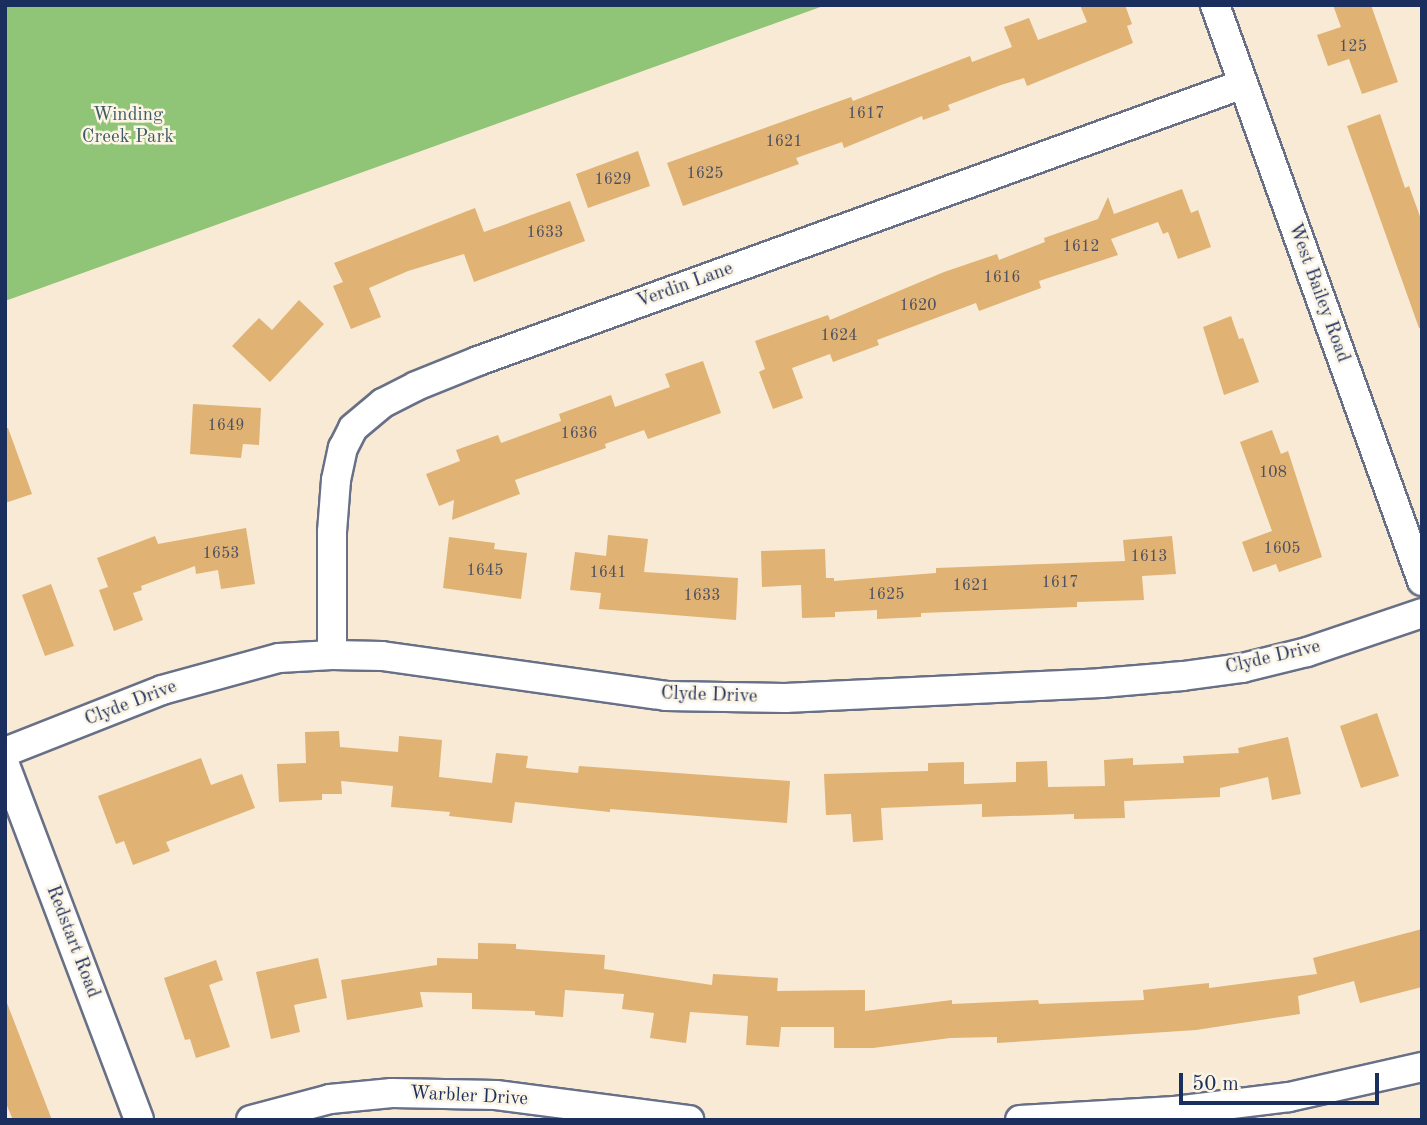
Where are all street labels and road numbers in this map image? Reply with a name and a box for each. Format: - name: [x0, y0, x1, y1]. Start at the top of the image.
- street label: West Bailey Road: [1282, 220, 1354, 366]
- street label: Verdin Lane: [634, 258, 736, 314]
- street label: Clyde Drive: [1223, 636, 1323, 680]
- street label: Clyde Drive: [82, 676, 180, 732]
- street label: Clyde Drive: [660, 683, 758, 709]
- street label: Redstart Road: [40, 883, 104, 1001]
- street label: Warbler Drive: [409, 1083, 529, 1111]

